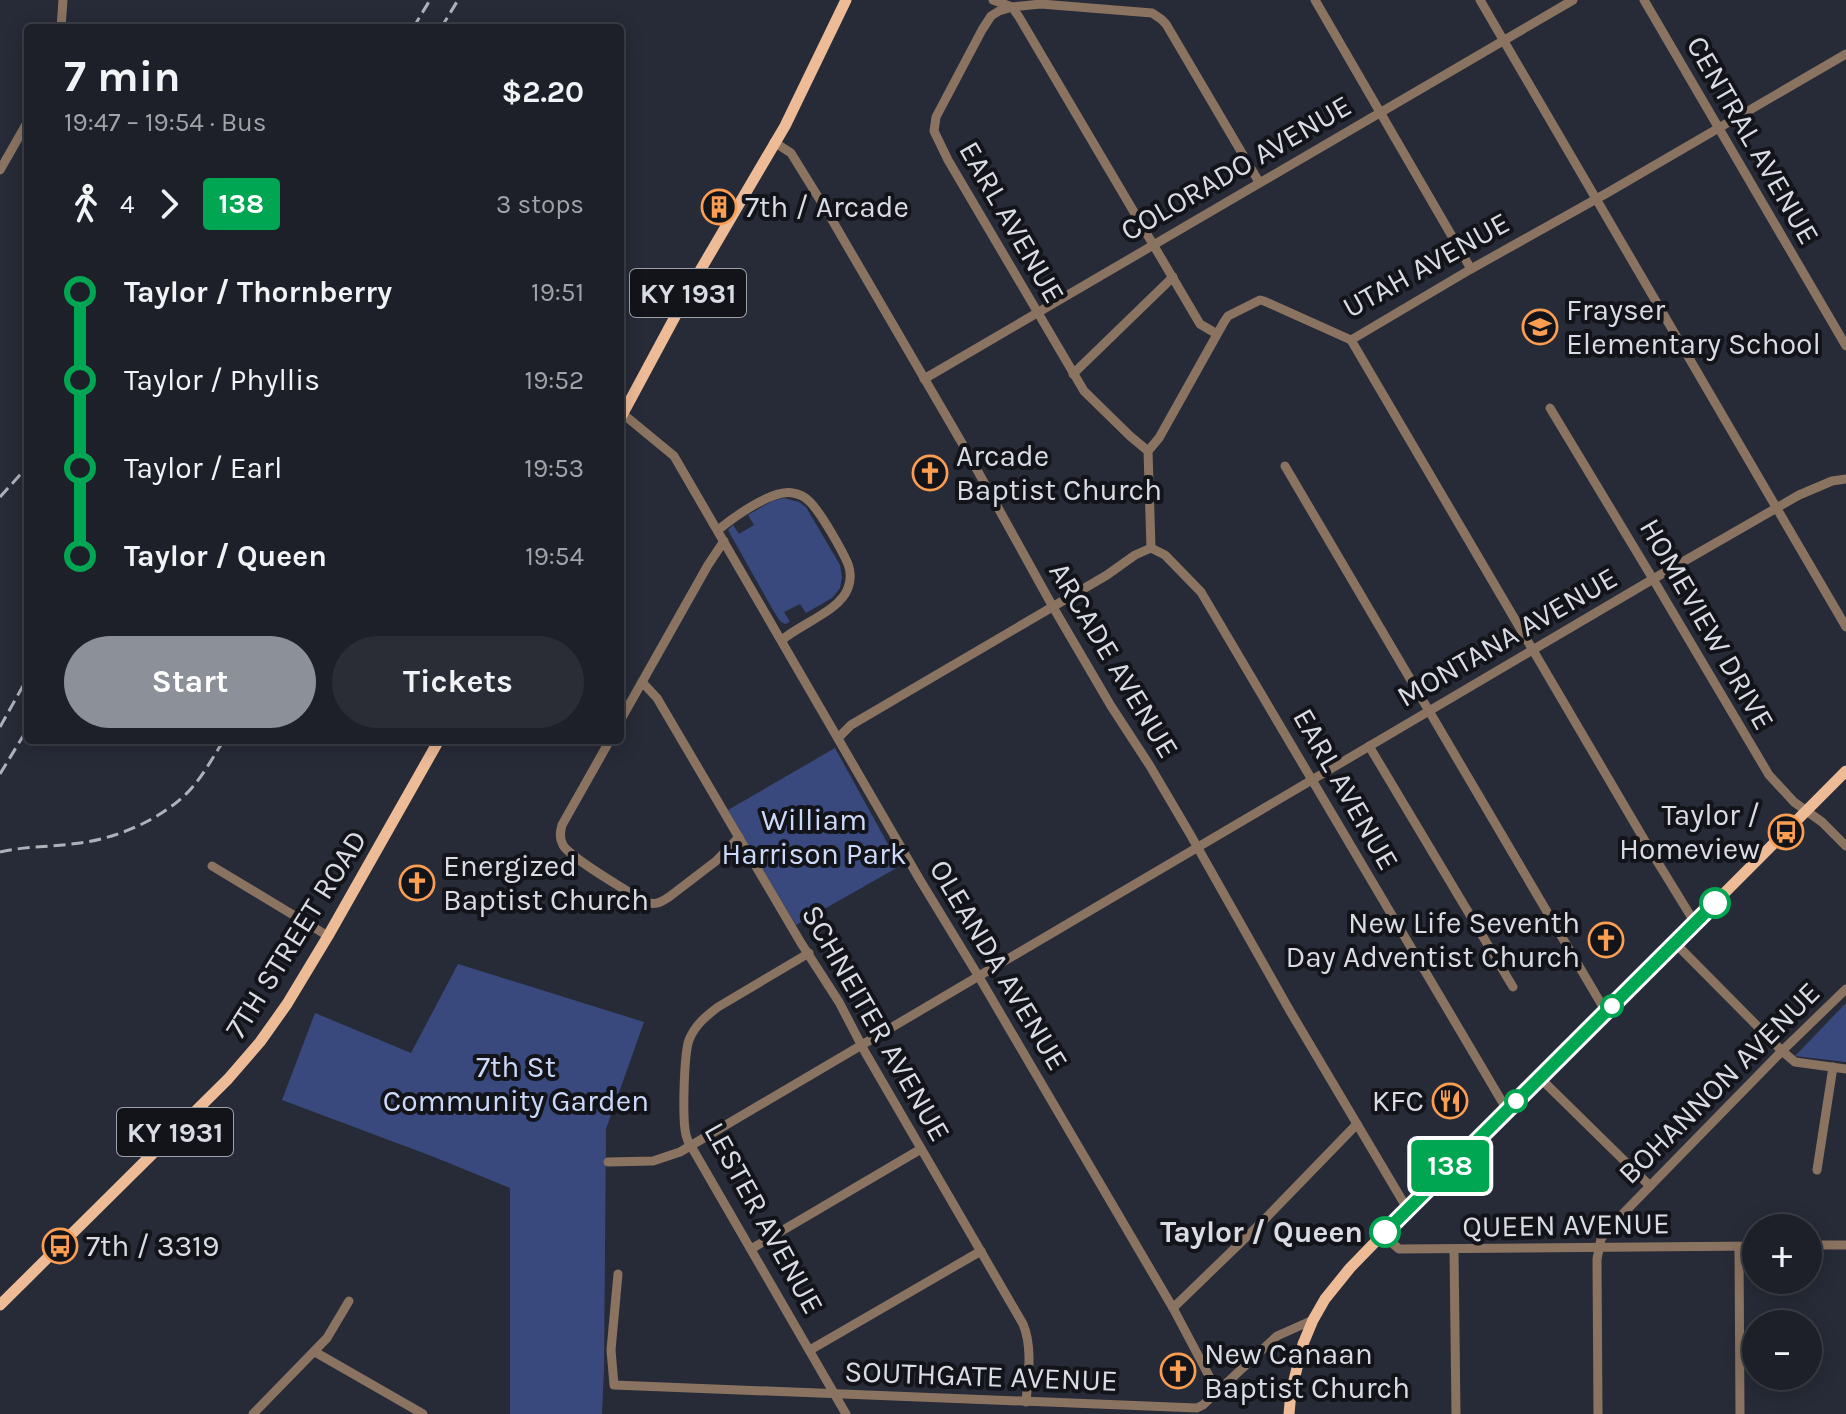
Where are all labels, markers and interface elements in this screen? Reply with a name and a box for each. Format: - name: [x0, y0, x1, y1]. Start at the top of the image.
- street label: CENTRAL AVENUE: [1679, 29, 1827, 251]
- text: 7 min: [64, 51, 181, 102]
- text: $2.20: [502, 74, 584, 110]
- street label: COLORADO AVENUE: [1114, 87, 1358, 249]
- text: 19:47 – 19:54 · Bus: [64, 107, 266, 138]
- street label: EARL AVENUE: [951, 135, 1073, 309]
- icon: walk: [64, 182, 108, 226]
- icon: forward: [147, 182, 191, 226]
- text: 138: [219, 187, 264, 220]
- building icon: 7th / Arcade: [700, 188, 738, 226]
- text: 4: [120, 189, 135, 220]
- text: 3 stops: [496, 189, 584, 220]
- place label: 7th / Arcade: [745, 189, 909, 225]
- street label: UTAH AVENUE: [1336, 204, 1516, 326]
- road number: KY 1931: [630, 269, 746, 317]
- text: Taylor / Thornberry: [124, 274, 392, 310]
- text: 19:51: [531, 277, 584, 308]
- place label: Frayser Elementary School: [1566, 292, 1821, 362]
- school or university icon: Frayser Elementary School: [1521, 308, 1559, 346]
- text: Taylor / Phyllis: [124, 362, 320, 398]
- text: 19:52: [525, 365, 584, 396]
- place label: Arcade Baptist Church: [956, 438, 1162, 508]
- text: Taylor / Earl: [124, 450, 282, 486]
- text: 19:53: [524, 453, 584, 484]
- church icon: Arcade Baptist Church: [911, 454, 949, 492]
- street label: HOMEVIEW DRIVE: [1632, 512, 1782, 736]
- text: Taylor / Queen: [124, 538, 327, 574]
- text: 19:54: [525, 541, 584, 572]
- street label: ARCADE AVENUE: [1041, 556, 1187, 764]
- street label: MONTANA AVENUE: [1390, 559, 1624, 715]
- button: Start: [64, 636, 316, 728]
- button: Tickets: [332, 636, 584, 728]
- street label: EARL AVENUE: [1285, 702, 1407, 876]
- place label: Taylor / Homeview: [1619, 797, 1760, 867]
- park label: William Harrison Park: [721, 802, 907, 872]
- bus stop icon: Taylor / Homeview: [1767, 813, 1805, 851]
- street label: 7TH STREET ROAD: [218, 823, 374, 1045]
- place label: Energized Baptist Church: [443, 848, 649, 918]
- street label: OLEANDA AVENUE: [922, 853, 1076, 1077]
- church icon: Energized Baptist Church: [398, 864, 436, 902]
- unlabelled marker: [1700, 888, 1730, 918]
- street label: SCHNEITER AVENUE: [794, 898, 958, 1148]
- place label: New Life Seventh Day Adventist Church: [1286, 905, 1580, 975]
- church icon: New Life Seventh Day Adventist Church: [1587, 921, 1625, 959]
- street label: BOHANNON AVENUE: [1611, 975, 1827, 1191]
- unlabelled marker: [1601, 995, 1623, 1017]
- park label: 7th St Community Garden: [383, 1049, 649, 1119]
- restaurant icon: KFC: [1431, 1082, 1469, 1120]
- place label: KFC: [1372, 1083, 1424, 1119]
- unlabelled marker: [1505, 1090, 1527, 1112]
- road number: KY 1931: [117, 1108, 233, 1156]
- street label: LESTER AVENUE: [697, 1116, 831, 1320]
- line badge: 138: [1404, 1140, 1496, 1192]
- text: 138: [1427, 1149, 1473, 1182]
- street label: QUEEN AVENUE: [1462, 1205, 1670, 1245]
- place label: Taylor / Queen: [1160, 1214, 1363, 1250]
- map controls: [1742, 1214, 1822, 1390]
- button: +: [1742, 1214, 1822, 1294]
- marker: Taylor / Queen: [1370, 1217, 1400, 1247]
- bus stop icon: 7th / 3319: [41, 1227, 79, 1265]
- place label: 7th / 3319: [86, 1228, 219, 1264]
- button: −: [1742, 1310, 1822, 1390]
- place label: New Canaan Baptist Church: [1204, 1336, 1410, 1406]
- church icon: New Canaan Baptist Church: [1159, 1352, 1197, 1390]
- street label: SOUTHGATE AVENUE: [844, 1353, 1118, 1399]

